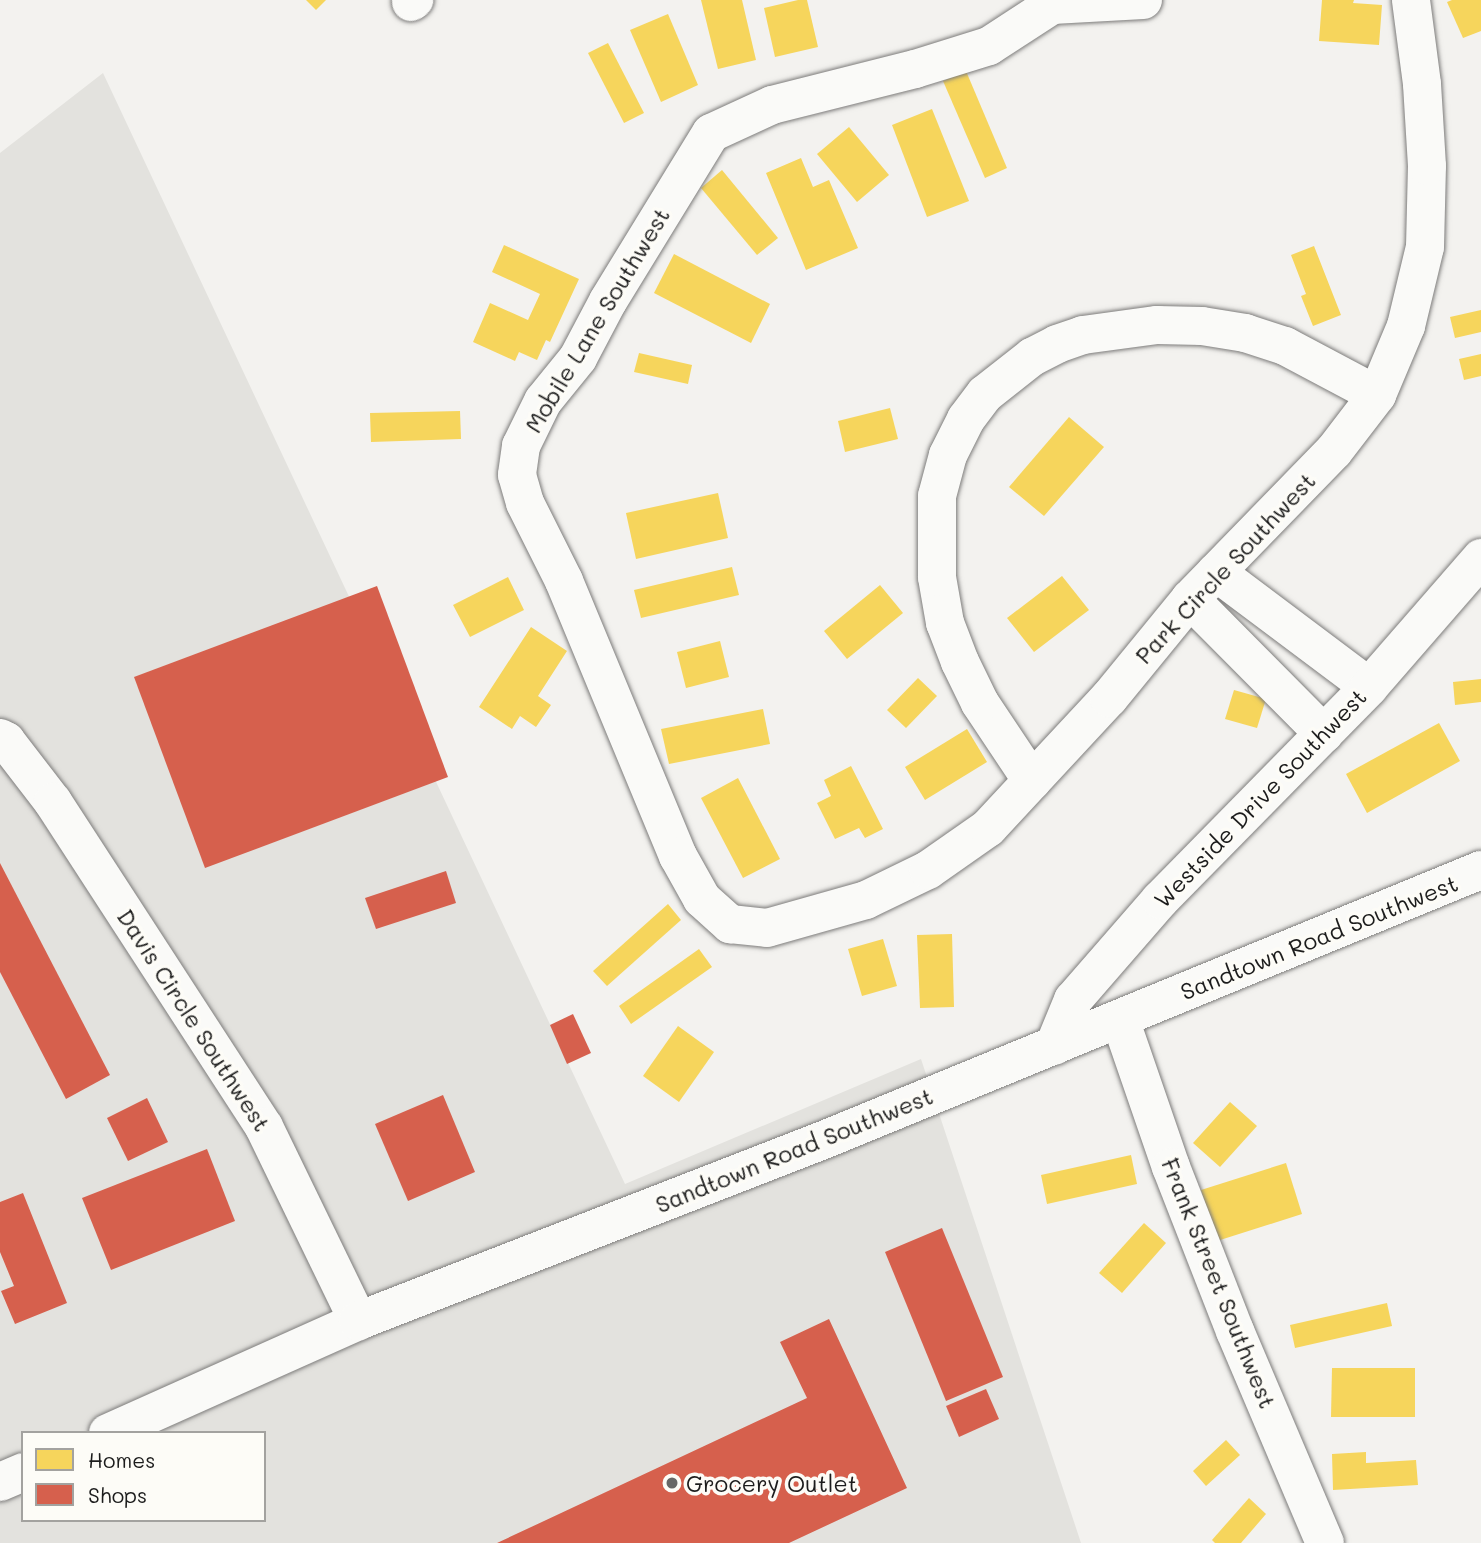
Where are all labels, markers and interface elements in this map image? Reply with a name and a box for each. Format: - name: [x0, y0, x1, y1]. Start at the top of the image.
- street label: Mobile Lane Southwest: [519, 203, 675, 437]
- street label: Park Circle Southwest: [1129, 467, 1321, 669]
- street label: Westside Drive Southwest: [1148, 683, 1372, 913]
- street label: Sandtown Road Southwest: [1176, 869, 1462, 1005]
- street label: Davis Circle Southwest: [112, 904, 276, 1136]
- street label: Sandtown Road Southwest: [651, 1082, 937, 1218]
- street label: Frank Street Southwest: [1156, 1154, 1282, 1412]
- legend: [21, 1431, 266, 1522]
- text: Homes: [88, 1446, 155, 1473]
- place label: Grocery Outlet: [686, 1469, 858, 1497]
- marker: Grocery Outlet: [664, 1475, 680, 1491]
- text: Shops: [88, 1481, 147, 1508]

